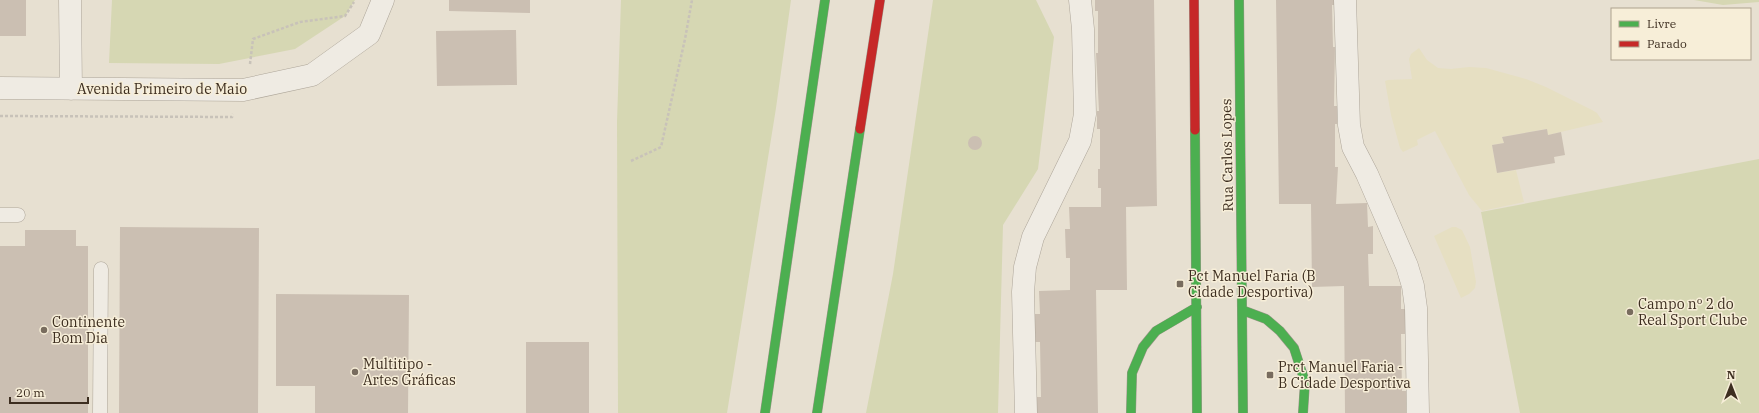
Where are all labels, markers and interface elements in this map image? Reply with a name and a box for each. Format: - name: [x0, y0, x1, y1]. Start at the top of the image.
- legend: [1611, 8, 1751, 60]
- text: Livre: [1647, 16, 1676, 31]
- text: Parado: [1647, 36, 1687, 51]
- street label: Avenida Primeiro de Maio: [77, 80, 247, 98]
- street label: Rua Carlos Lopes: [1217, 98, 1237, 212]
- place label: Pct Manuel Faria (B Cidade Desportiva): [1188, 267, 1316, 301]
- marker: Pct Manuel Faria (B Cidade Desportiva): [1175, 279, 1185, 289]
- place label: Campo nº 2 do Real Sport Clube: [1638, 295, 1747, 329]
- marker: Campo nº 2 do Real Sport Clube: [1625, 307, 1635, 317]
- place label: Continente Bom Dia: [52, 313, 125, 347]
- marker: Continente Bom Dia: [39, 325, 49, 335]
- place label: Multitipo - Artes Gráficas: [363, 355, 456, 389]
- place label: Prct Manuel Faria - B Cidade Desportiva: [1278, 358, 1411, 392]
- north arrow: [1711, 365, 1751, 405]
- marker: Multitipo - Artes Gráficas: [350, 367, 360, 377]
- text: N: [1727, 368, 1736, 382]
- marker: Prct Manuel Faria - B Cidade Desportiva: [1265, 370, 1275, 380]
- scale bar: [10, 379, 88, 405]
- text: 20 m: [16, 385, 45, 400]

